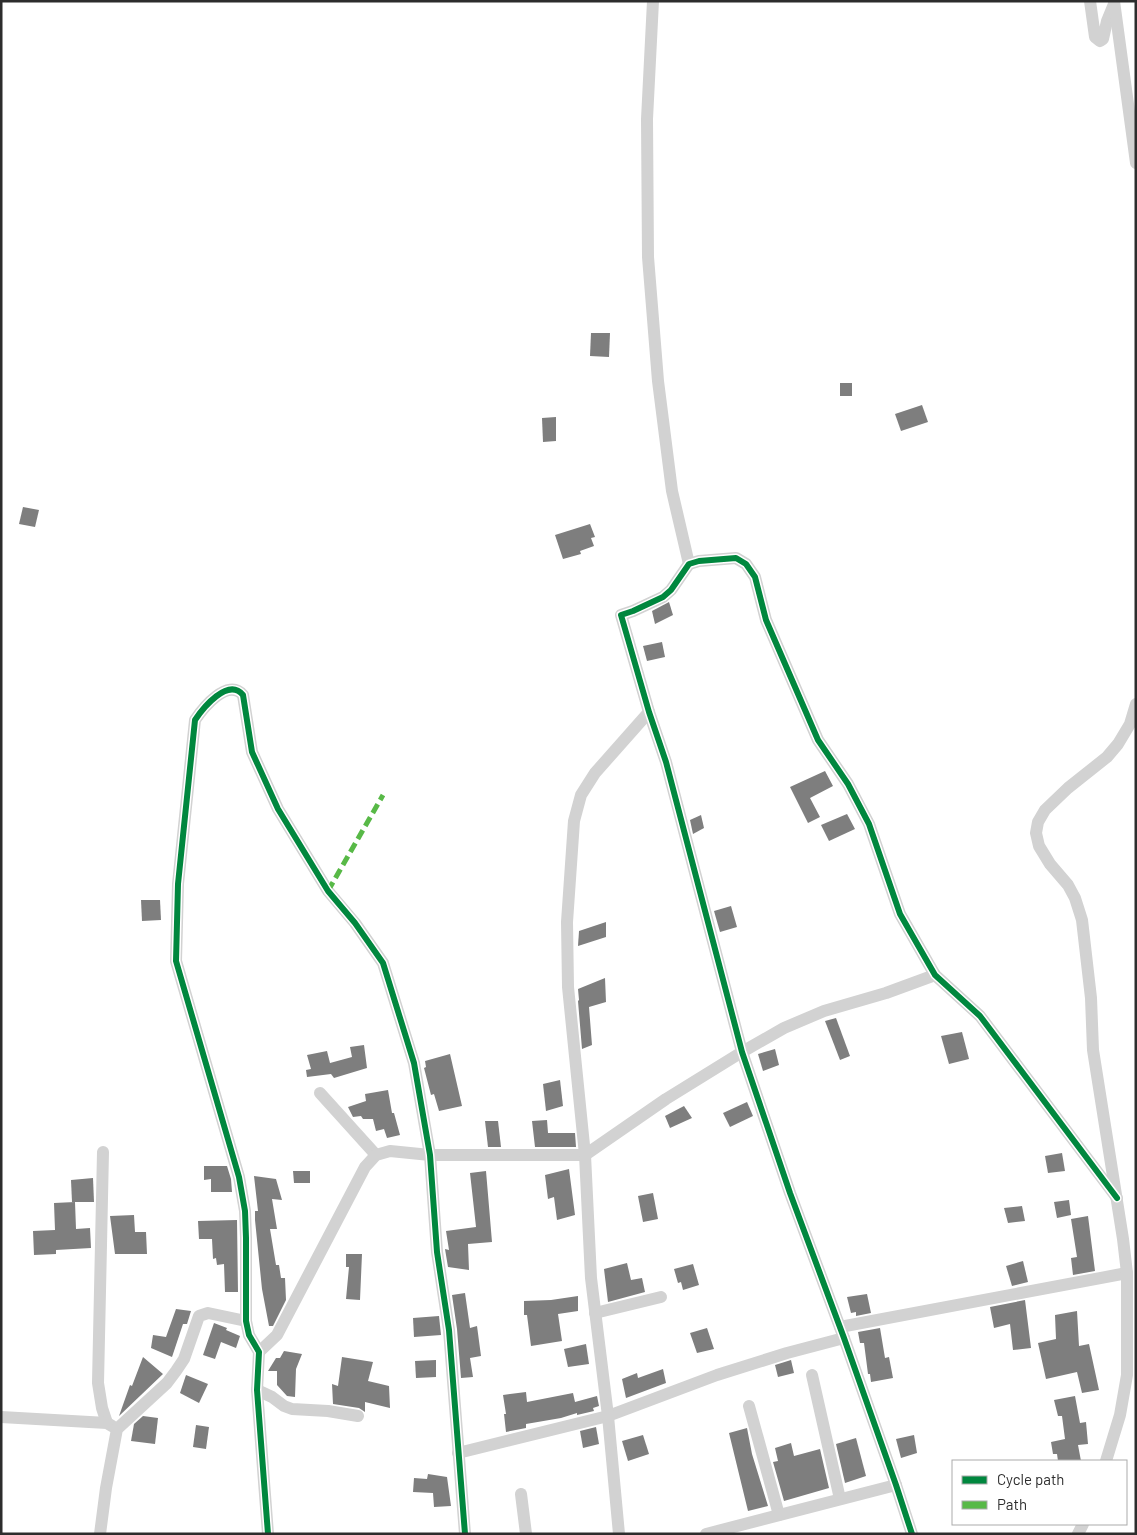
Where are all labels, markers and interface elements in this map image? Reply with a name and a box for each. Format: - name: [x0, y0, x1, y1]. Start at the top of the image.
- legend: [952, 1460, 1127, 1525]
- text: Cycle path: [997, 1470, 1064, 1488]
- text: Path: [997, 1495, 1027, 1513]

